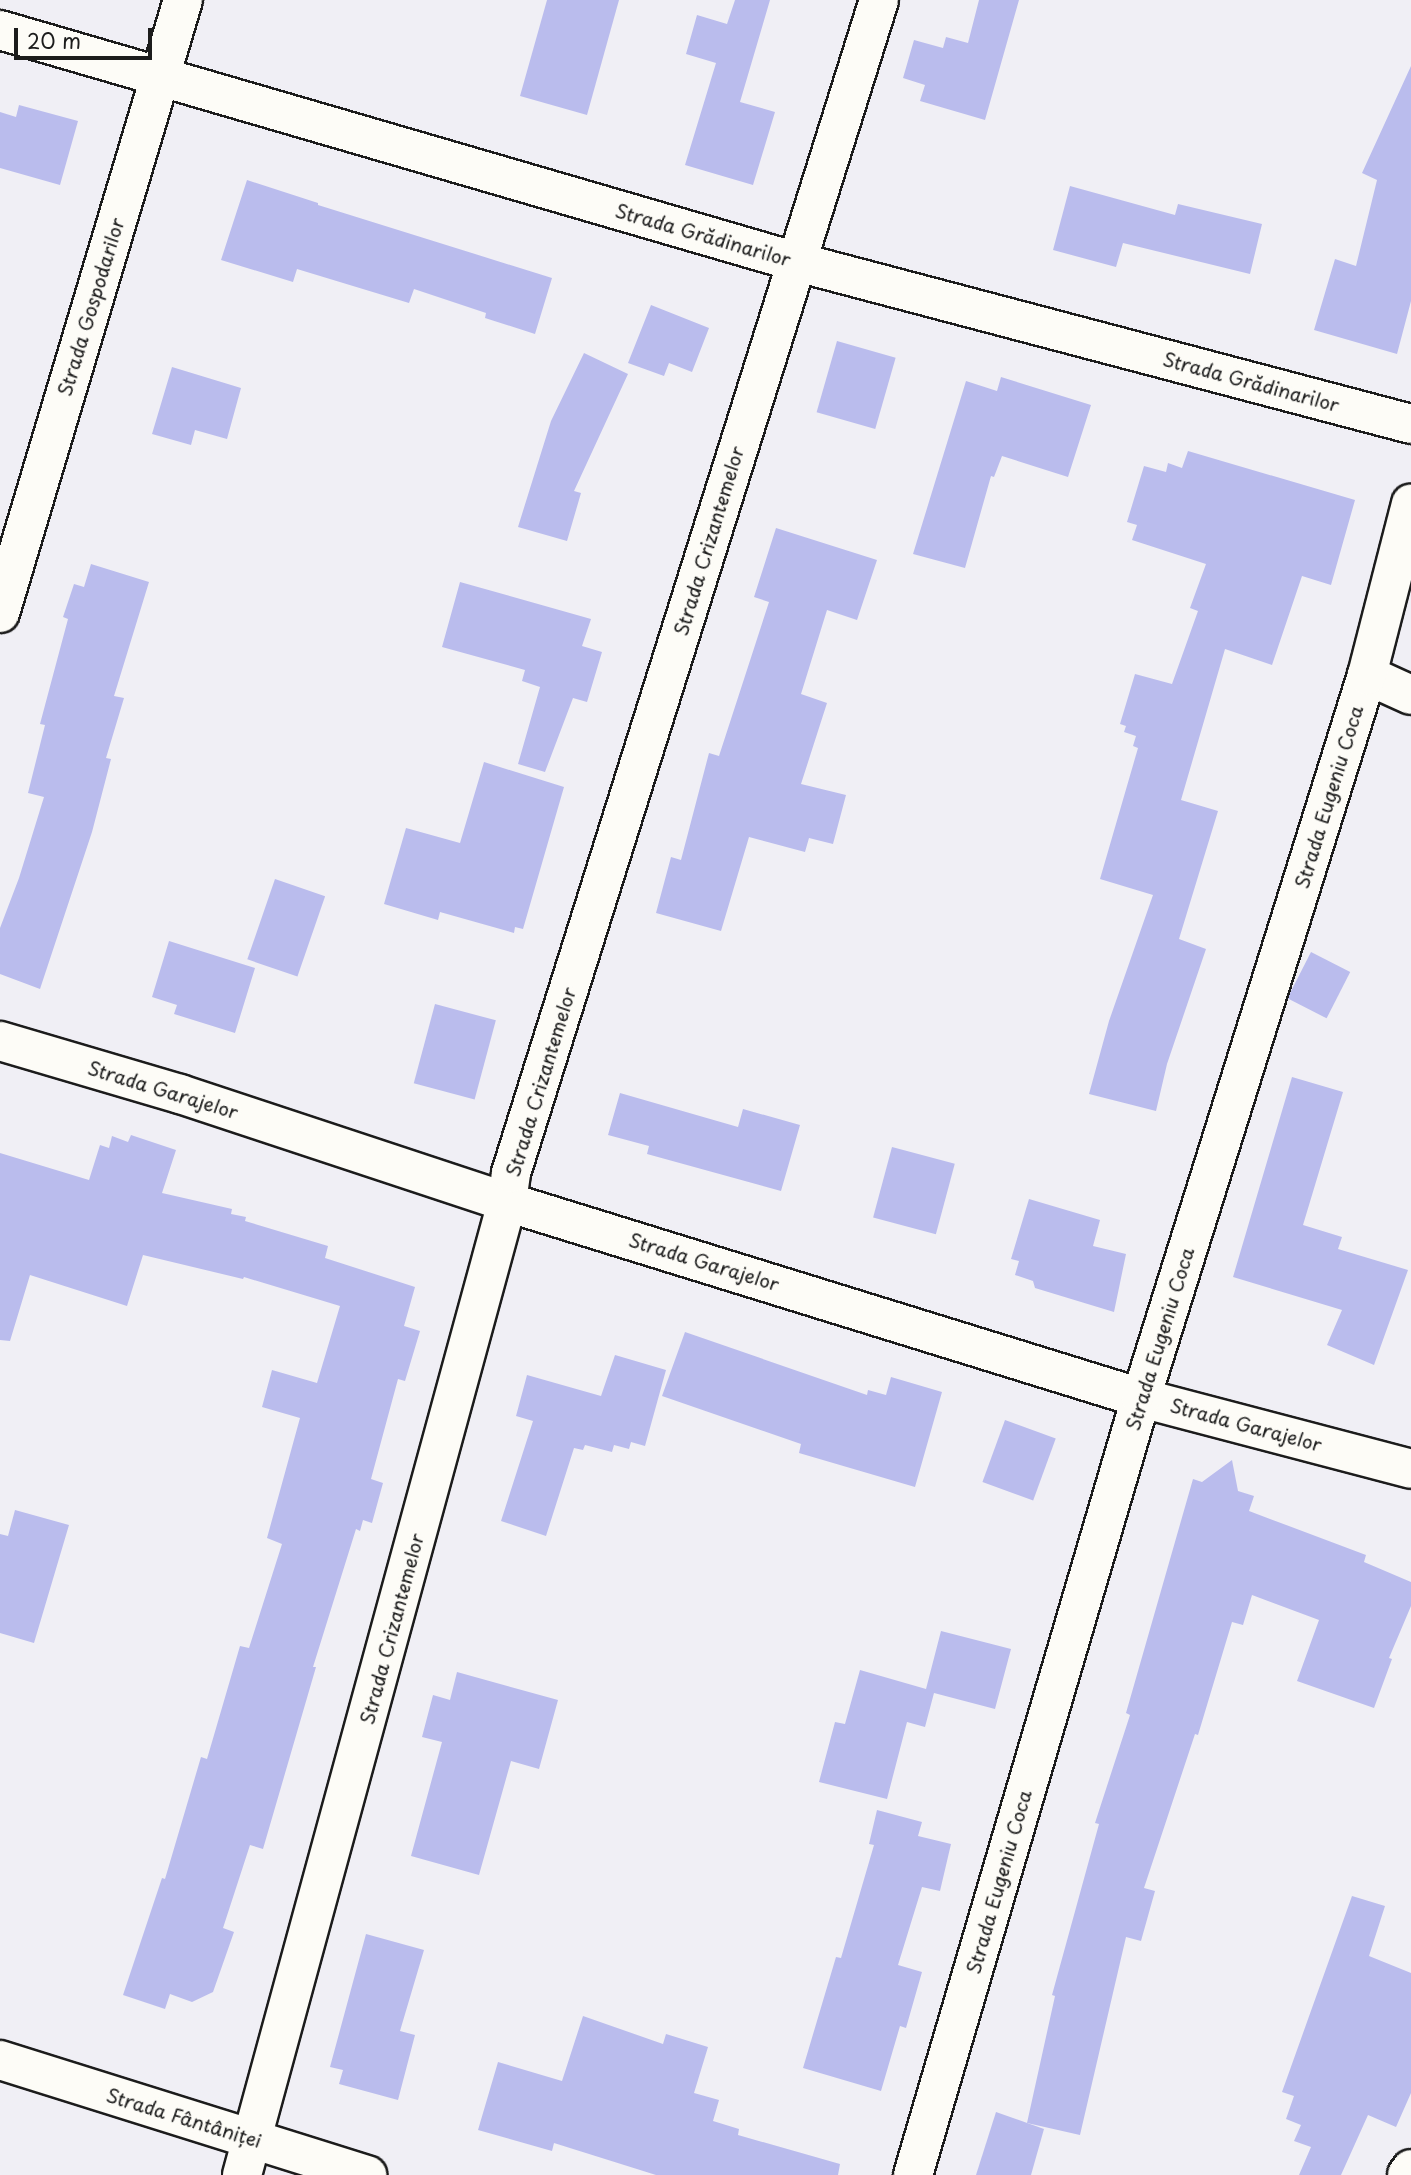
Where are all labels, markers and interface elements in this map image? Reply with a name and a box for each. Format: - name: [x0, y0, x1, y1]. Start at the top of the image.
- scale bar: [18, 14, 156, 58]
- text: 20 m: [27, 24, 81, 56]
- street label: Strada Grădinarilor: [612, 199, 794, 271]
- street label: Strada Gospodarilor: [53, 215, 129, 399]
- street label: Strada Grădinarilor: [1159, 347, 1343, 417]
- street label: Strada Crizantemelor: [669, 443, 749, 639]
- street label: Strada Eugeniu Coca: [1290, 702, 1368, 892]
- street label: Strada Crizantemelor: [501, 984, 581, 1180]
- street label: Strada Garajelor: [85, 1056, 241, 1124]
- street label: Strada Garajelor: [626, 1228, 782, 1296]
- street label: Strada Eugeniu Coca: [1121, 1244, 1199, 1434]
- street label: Strada Garajelor: [1167, 1394, 1325, 1456]
- street label: Strada Crizantemelor: [355, 1530, 429, 1728]
- street label: Strada Eugeniu Coca: [962, 1787, 1036, 1977]
- street label: Strada Fântâniței: [103, 2083, 265, 2153]

